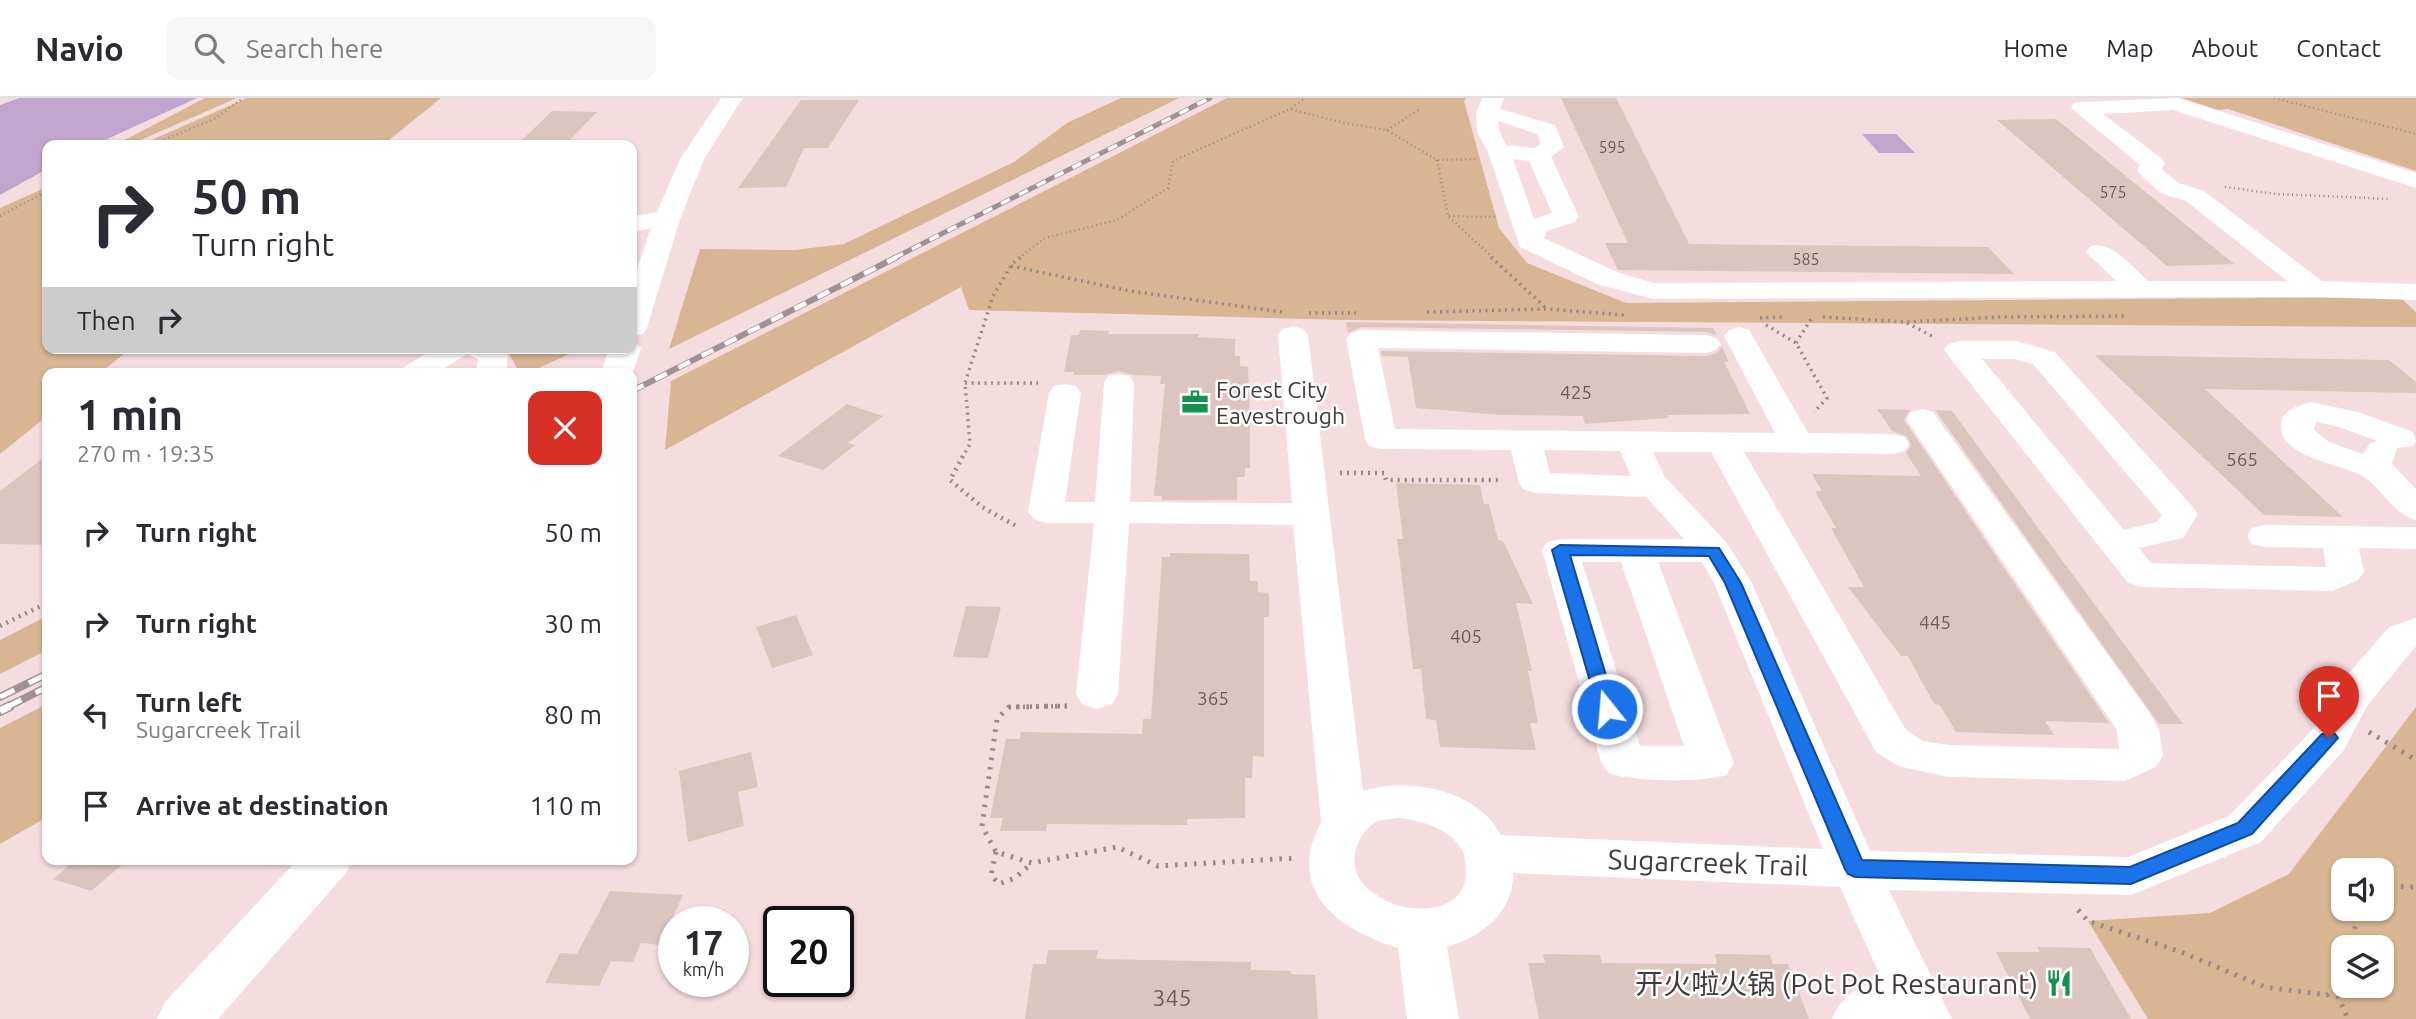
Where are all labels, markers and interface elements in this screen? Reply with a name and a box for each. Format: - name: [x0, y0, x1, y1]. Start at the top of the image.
- search box: [166, 17, 656, 80]
- icon: search: [190, 29, 228, 67]
- text: Navio: [35, 30, 124, 67]
- text: Search here: [246, 34, 383, 63]
- text: Home: [2003, 35, 2068, 62]
- text: Map: [2106, 35, 2153, 62]
- text: About: [2191, 35, 2258, 62]
- text: Contact: [2296, 35, 2381, 62]
- house number: 595: [1598, 138, 1626, 156]
- icon: right: [77, 168, 168, 259]
- text: 50 m: [192, 168, 301, 223]
- house number: 575: [2099, 183, 2127, 201]
- text: Turn right: [192, 226, 334, 262]
- house number: 585: [1792, 250, 1820, 268]
- icon: right: [150, 301, 188, 339]
- text: Then: [77, 306, 136, 335]
- place label: Forest City Eavestrough: [1216, 377, 1345, 428]
- house number: 425: [1560, 381, 1592, 403]
- office icon: Forest City Eavestrough: [1180, 387, 1210, 417]
- text: 1 min: [77, 391, 183, 438]
- button: close: [528, 391, 602, 465]
- text: 270 m · 19:35: [77, 441, 215, 466]
- house number: 565: [2226, 448, 2258, 470]
- icon: right: [77, 514, 115, 552]
- text: Turn right: [136, 518, 257, 547]
- text: 50 m: [544, 518, 602, 547]
- icon: right: [77, 605, 115, 643]
- text: Turn right: [136, 609, 257, 638]
- text: 30 m: [544, 609, 602, 638]
- house number: 445: [1919, 611, 1951, 633]
- house number: 405: [1450, 625, 1482, 647]
- pin: [2299, 666, 2359, 738]
- position arrow: [1570, 672, 1644, 746]
- icon: arrive: [2310, 677, 2348, 715]
- house number: 365: [1197, 687, 1229, 709]
- text: Turn left: [136, 688, 242, 717]
- icon: left: [77, 696, 115, 734]
- text: 80 m: [544, 700, 602, 729]
- text: Sugarcreek Trail: [136, 717, 301, 742]
- icon: arrive: [77, 787, 115, 825]
- text: Arrive at destination: [136, 791, 389, 820]
- text: 110 m: [530, 791, 602, 820]
- street label: Sugarcreek Trail: [1607, 843, 1809, 881]
- map controls: [2331, 858, 2394, 998]
- button: sound: [2331, 858, 2394, 921]
- speed limit sign: 20: [763, 906, 854, 997]
- text: 17: [684, 922, 723, 962]
- button: layers: [2331, 935, 2394, 998]
- text: km/h: [683, 959, 724, 979]
- place label: 开火啦火锅 (Pot Pot Restaurant): [1635, 968, 2038, 1000]
- restaurant icon: 开火啦火锅 (Pot Pot Restaurant): [2044, 968, 2074, 998]
- house number: 345: [1153, 985, 1191, 1010]

